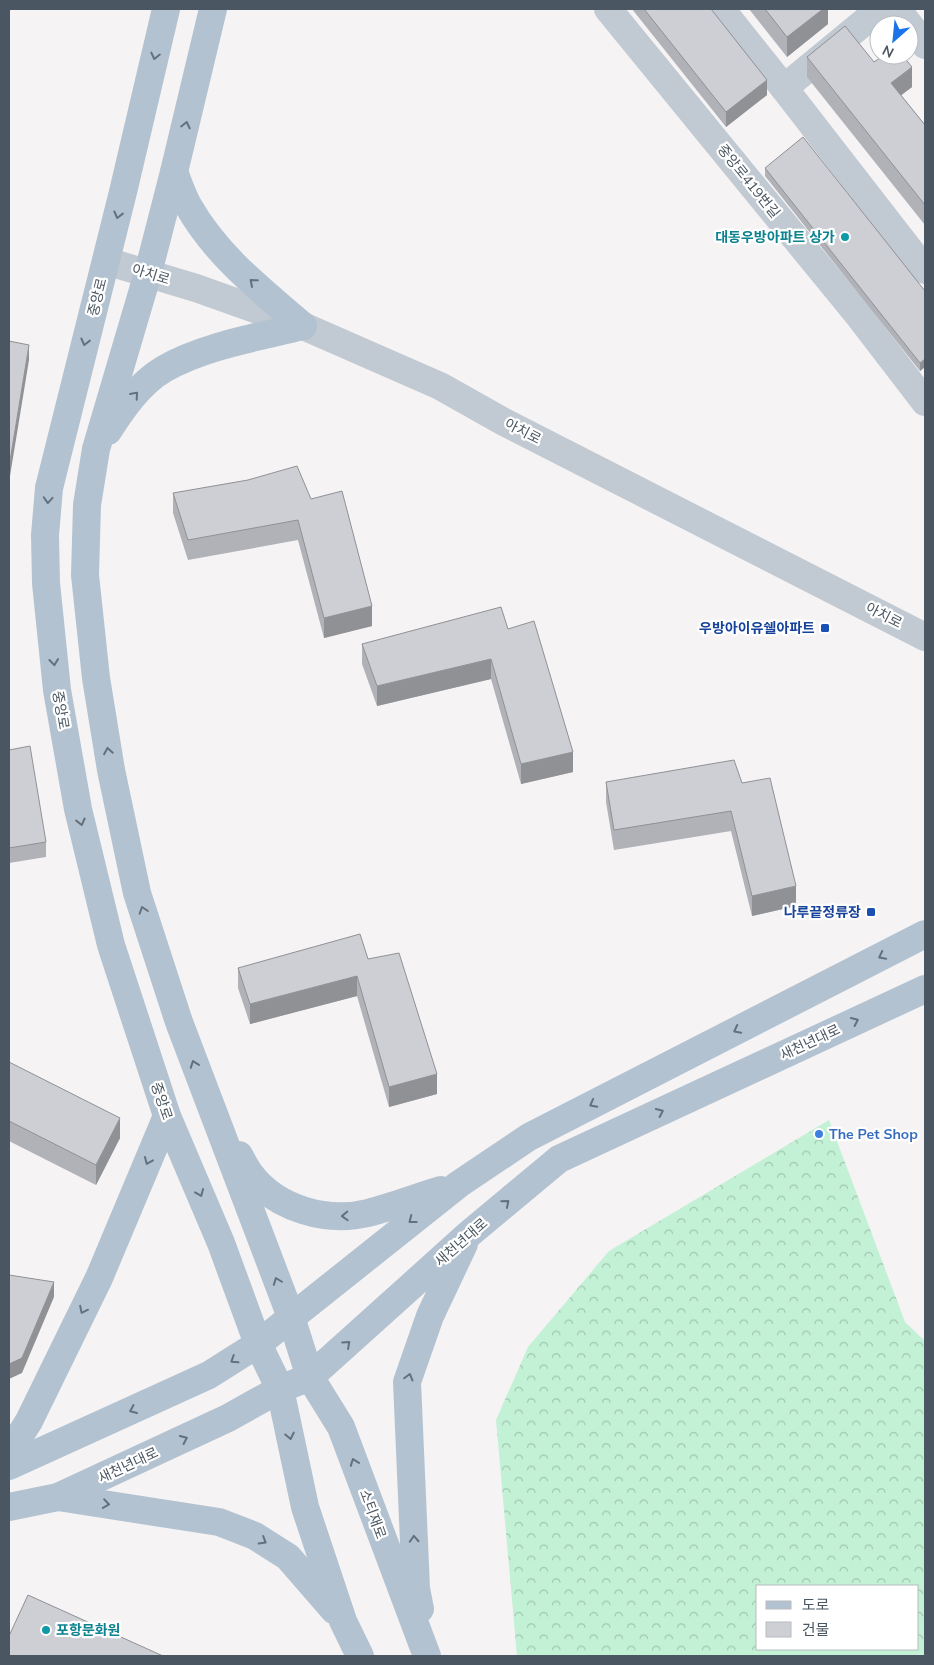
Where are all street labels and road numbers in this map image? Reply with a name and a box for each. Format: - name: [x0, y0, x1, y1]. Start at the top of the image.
- street label: 중앙로419번길: [714, 141, 784, 221]
- street label: 아치로: [130, 260, 172, 288]
- street label: 중앙로: [84, 276, 110, 318]
- street label: 아치로: [502, 414, 544, 448]
- street label: 아치로: [863, 598, 905, 632]
- street label: 중앙로: [49, 689, 73, 731]
- street label: 새천년대로: [777, 1020, 843, 1064]
- street label: 중앙로: [147, 1080, 177, 1122]
- street label: 새천년대로: [431, 1214, 491, 1270]
- street label: 새천년대로: [95, 1443, 161, 1487]
- street label: 소티재로: [356, 1487, 390, 1541]

